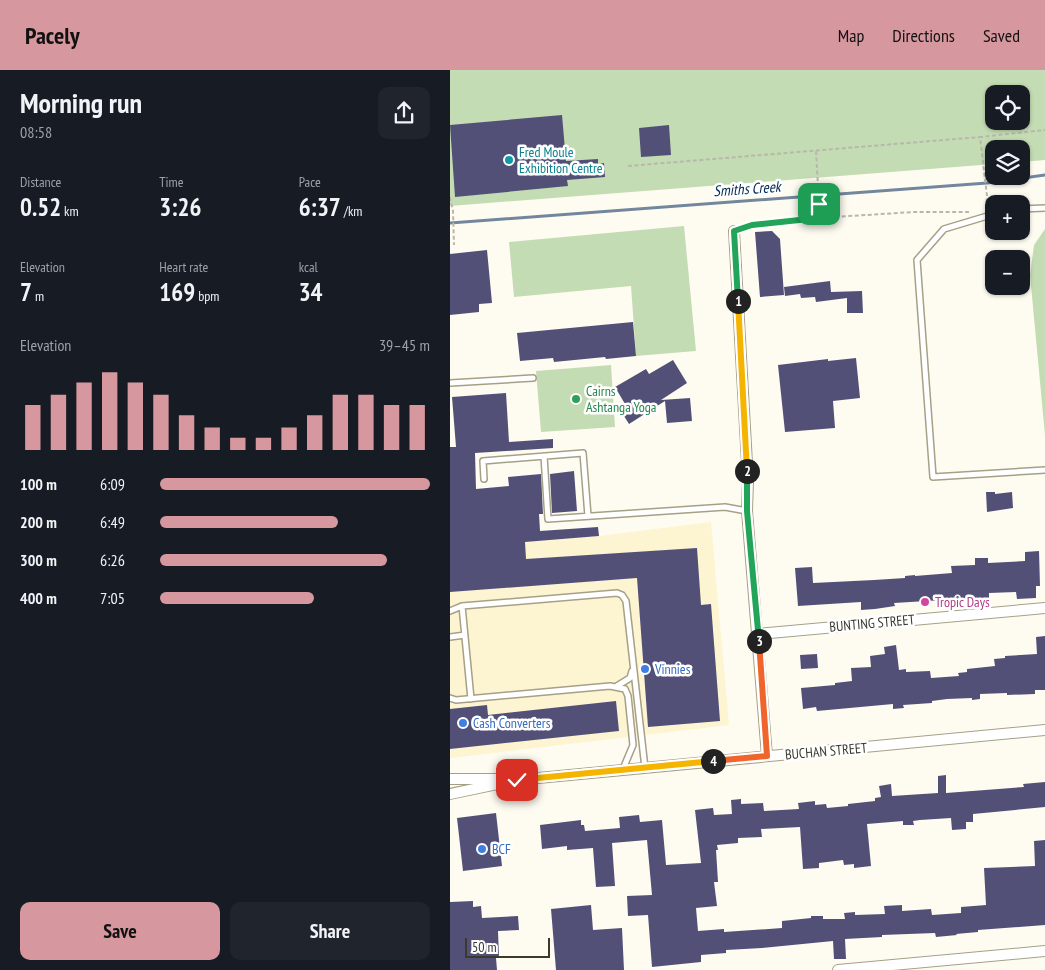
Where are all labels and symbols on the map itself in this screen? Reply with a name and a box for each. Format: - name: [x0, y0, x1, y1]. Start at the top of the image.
- place label: Fred Moule Exhibition Centre: [519, 143, 603, 177]
- marker: Fred Moule Exhibition Centre: [503, 154, 515, 166]
- water label: Smiths Creek: [713, 177, 783, 200]
- pin: [798, 183, 840, 225]
- pin: 1: [726, 288, 750, 314]
- place label: Cairns Ashtanga Yoga: [586, 382, 656, 416]
- marker: Cairns Ashtanga Yoga: [570, 393, 582, 405]
- pin: 2: [734, 458, 760, 484]
- place label: Tropic Days: [935, 593, 990, 611]
- marker: Tropic Days: [919, 596, 931, 608]
- street label: BUNTING STREET: [829, 610, 916, 636]
- pin: 3: [746, 628, 772, 654]
- place label: Vinnies: [654, 660, 691, 678]
- marker: Vinnies: [639, 663, 651, 675]
- place label: Cash Converters: [473, 714, 551, 732]
- marker: Cash Converters: [457, 717, 469, 729]
- street label: BUCHAN STREET: [784, 738, 868, 764]
- pin: 4: [700, 748, 726, 774]
- pin: [496, 759, 538, 801]
- place label: BCF: [492, 840, 511, 858]
- marker: BCF: [476, 843, 488, 855]
- scale bar: [465, 935, 550, 958]

